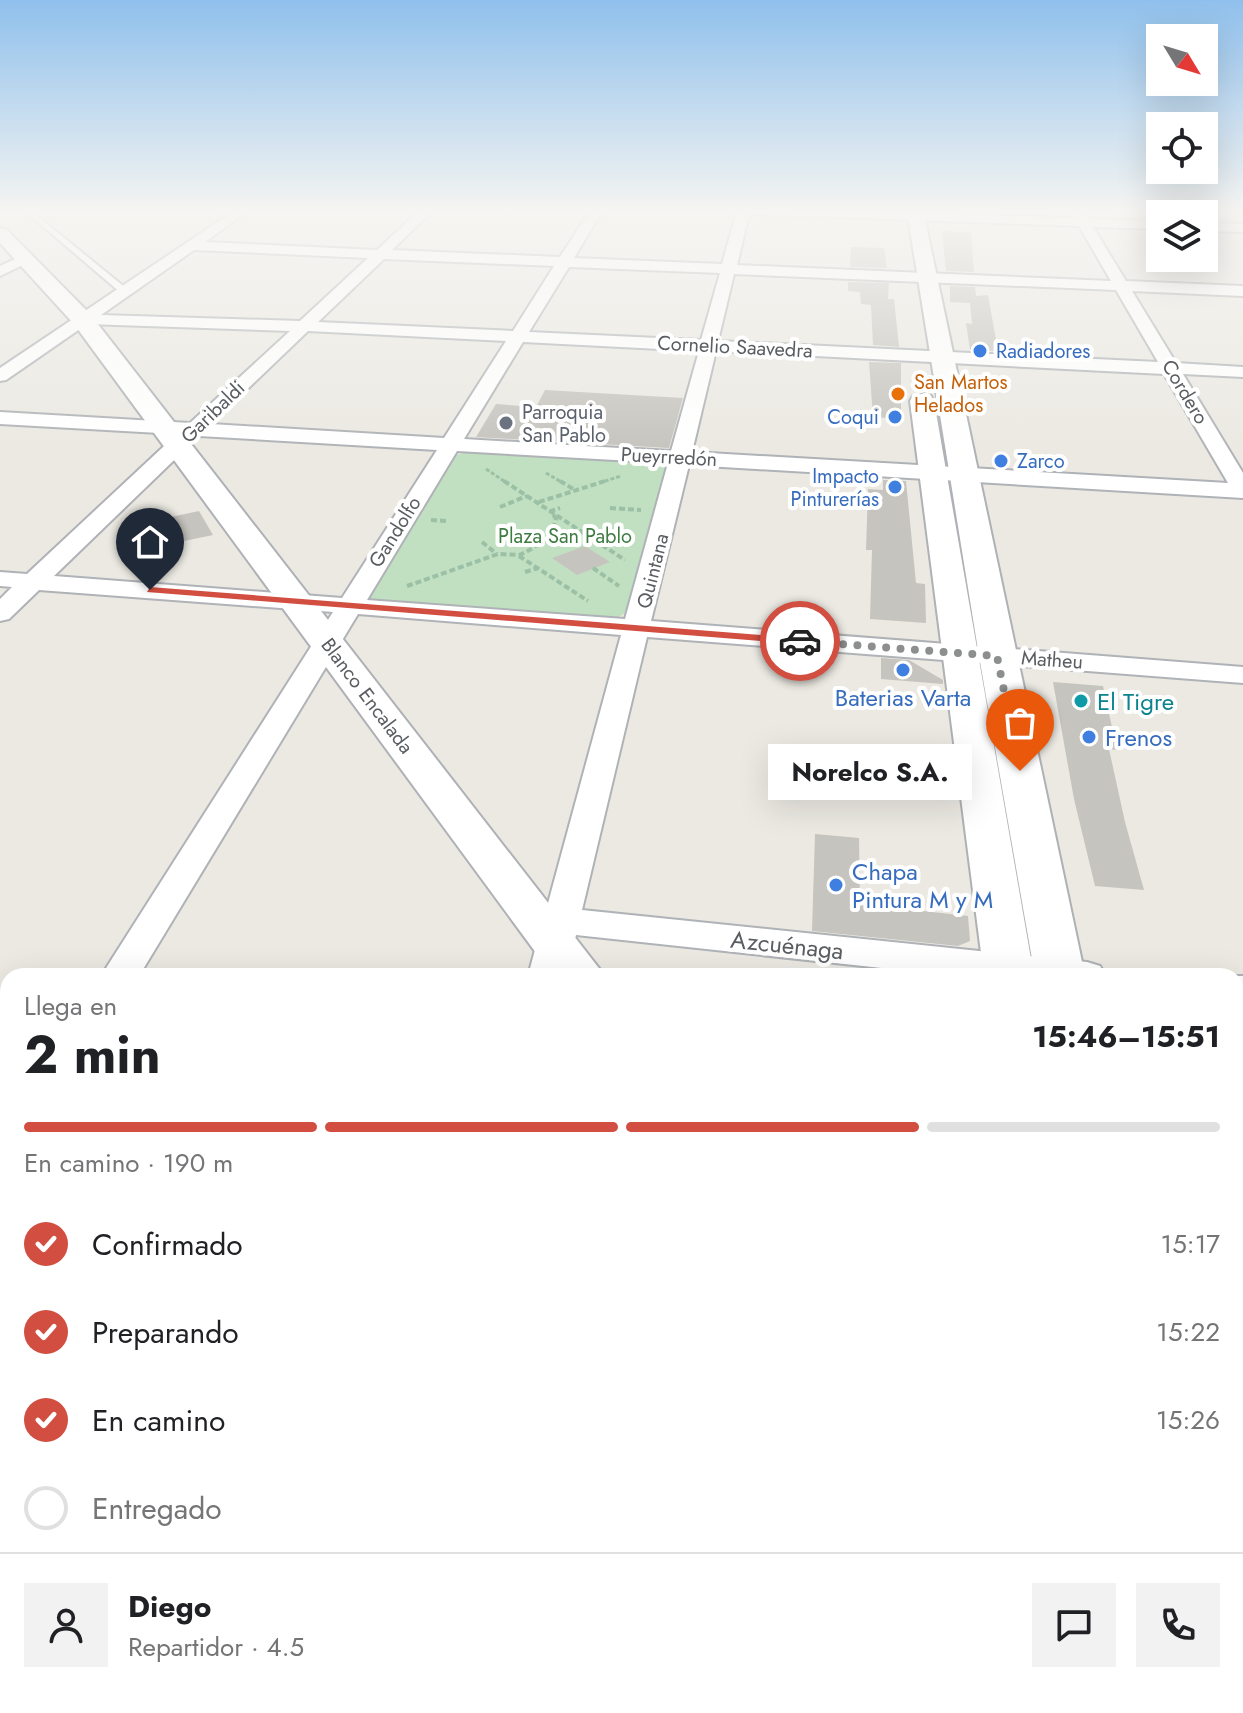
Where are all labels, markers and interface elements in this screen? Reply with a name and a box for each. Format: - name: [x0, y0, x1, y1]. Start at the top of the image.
- north arrow: [1146, 24, 1218, 96]
- map controls: [1146, 24, 1218, 272]
- button: locate: [1146, 112, 1218, 184]
- button: layers: [1146, 200, 1218, 272]
- street label: Cornelio Saavedra: [656, 328, 814, 366]
- place label: Radiadores: [996, 337, 1090, 366]
- marker: Radiadores: [971, 342, 989, 360]
- street label: Cordero: [1154, 354, 1216, 430]
- place label: San Martos Helados: [914, 368, 1008, 420]
- street label: Garibaldi: [174, 374, 252, 450]
- marker: San Martos Helados: [889, 385, 907, 403]
- place label: Parroquia San Pablo: [522, 398, 606, 450]
- place label: Coqui: [827, 403, 879, 432]
- marker: Coqui: [886, 408, 904, 426]
- marker: Parroquia San Pablo: [497, 414, 515, 432]
- street label: Pueyrredón: [620, 440, 718, 474]
- place label: Zarco: [1017, 447, 1065, 476]
- marker: Zarco: [992, 452, 1010, 470]
- place label: Impacto Pinturerías: [790, 462, 879, 514]
- marker: Impacto Pinturerías: [886, 478, 904, 496]
- street label: Gandolfo: [362, 491, 428, 573]
- pin: [116, 508, 184, 590]
- icon: home: [128, 520, 172, 564]
- park label: Plaza San Pablo: [498, 522, 632, 551]
- street label: Quintana: [630, 530, 676, 612]
- courier: [760, 601, 840, 681]
- icon: car: [778, 619, 822, 663]
- street label: Blanco Encalada: [314, 632, 420, 760]
- street label: Matheu: [1020, 643, 1084, 677]
- marker: Baterias Varta: [894, 661, 912, 679]
- place label: Baterias Varta: [835, 680, 971, 715]
- place label: El Tigre: [1097, 684, 1174, 719]
- pin: [986, 689, 1054, 771]
- marker: El Tigre: [1072, 692, 1090, 710]
- icon: bag: [998, 701, 1042, 745]
- place label: Frenos: [1105, 720, 1172, 755]
- marker: Frenos: [1080, 728, 1098, 746]
- callout: Norelco S.A.: [768, 743, 972, 799]
- text: Norelco S.A.: [791, 753, 949, 791]
- place label: Chapa Pintura M y M: [852, 854, 993, 917]
- marker: Chapa Pintura M y M: [827, 876, 845, 894]
- street label: Azcuénaga: [729, 922, 845, 968]
- text: Llega en: [24, 987, 117, 1025]
- text: 15:46–15:51: [1032, 1015, 1220, 1058]
- text: 2 min: [24, 1017, 161, 1093]
- text: En camino · 190 m: [24, 1144, 233, 1182]
- icon: check: [24, 1222, 68, 1266]
- text: Confirmado: [92, 1223, 243, 1266]
- text: 15:17: [1160, 1225, 1220, 1263]
- icon: check: [24, 1310, 68, 1354]
- text: Preparando: [92, 1311, 239, 1354]
- text: 15:22: [1156, 1313, 1220, 1351]
- icon: check: [24, 1398, 68, 1442]
- text: En camino: [92, 1399, 225, 1442]
- text: 15:26: [1156, 1401, 1220, 1439]
- text: Entregado: [92, 1487, 222, 1530]
- button: person: [24, 1583, 108, 1667]
- button: chat: [1032, 1583, 1116, 1667]
- button: phone: [1136, 1583, 1220, 1667]
- text: Diego: [128, 1585, 211, 1628]
- text: Repartidor · 4.5: [128, 1628, 304, 1666]

